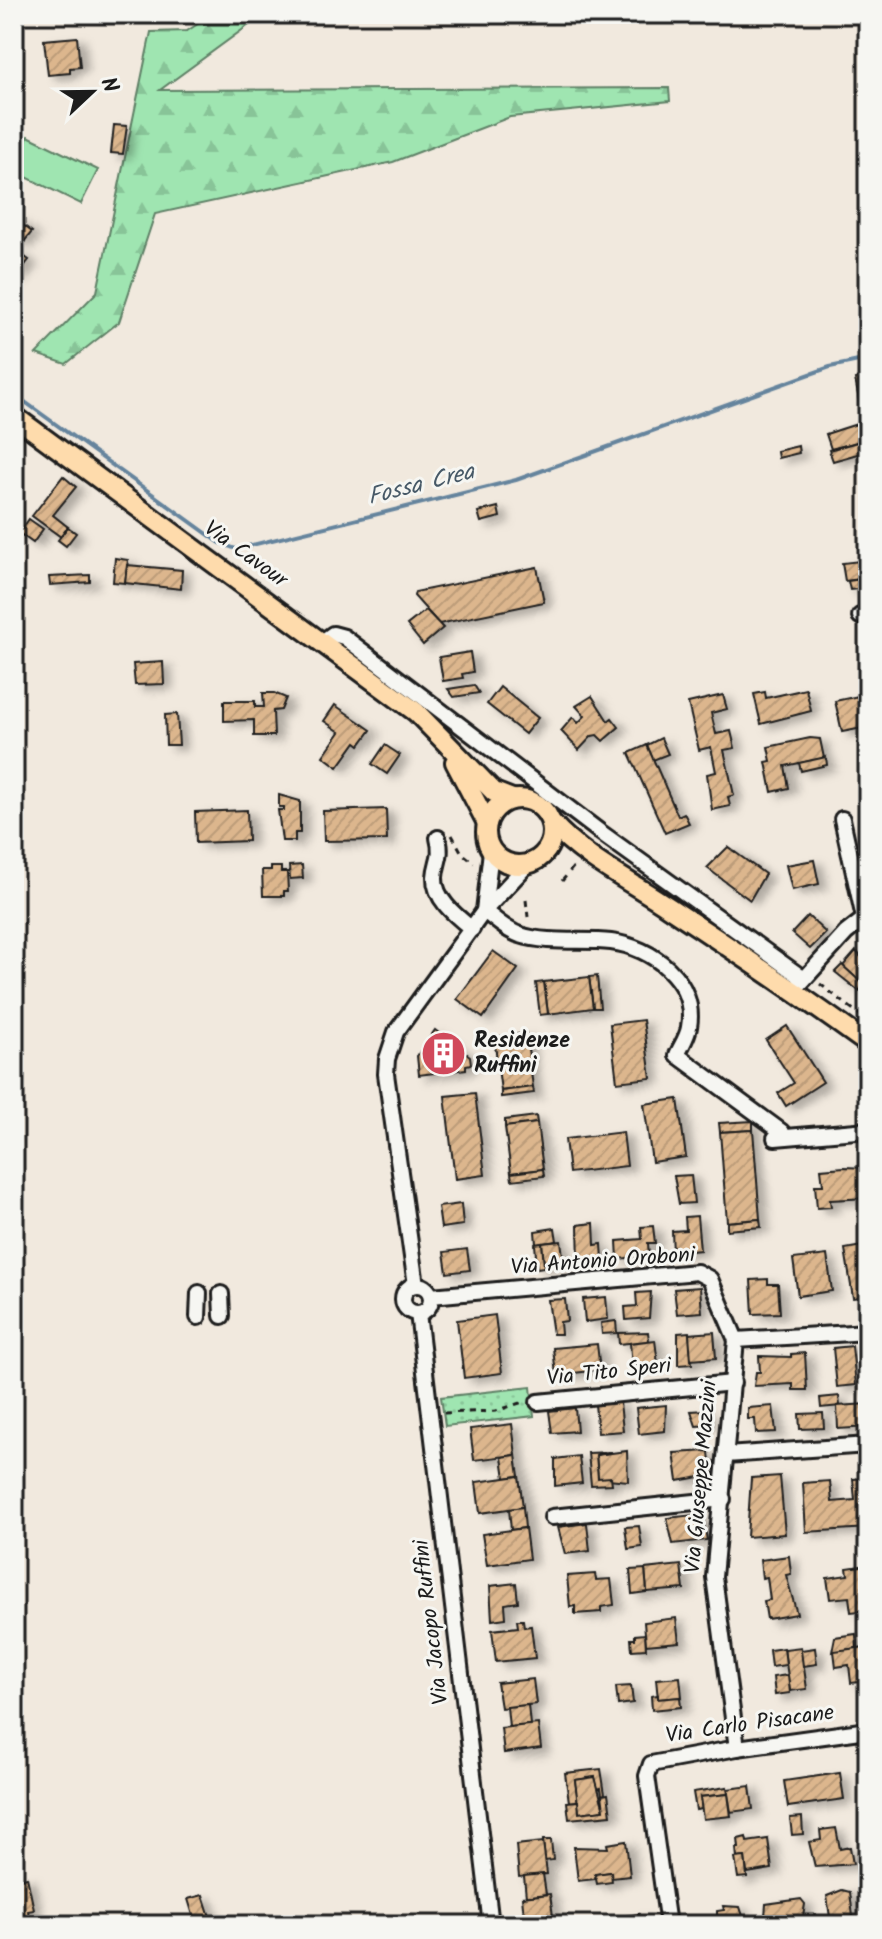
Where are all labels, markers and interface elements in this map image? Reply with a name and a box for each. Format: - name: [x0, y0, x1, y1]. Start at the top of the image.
- north arrow: [52, 52, 132, 132]
- text: N: [89, 72, 127, 99]
- water label: Fossa Crea: [363, 452, 480, 517]
- street label: Via Cavour: [196, 512, 296, 599]
- place label: Residenze Ruffini: [474, 1024, 570, 1084]
- building icon: Residenze Ruffini: [419, 1030, 467, 1078]
- street label: Via Antonio Oroboni: [510, 1238, 697, 1286]
- street label: Via Tito Speri: [545, 1349, 674, 1397]
- street label: Via Giuseppe Mazzini: [676, 1378, 728, 1575]
- street label: Via Jacopo Ruffini: [404, 1537, 459, 1707]
- street label: Via Carlo Pisacane: [664, 1696, 837, 1754]

